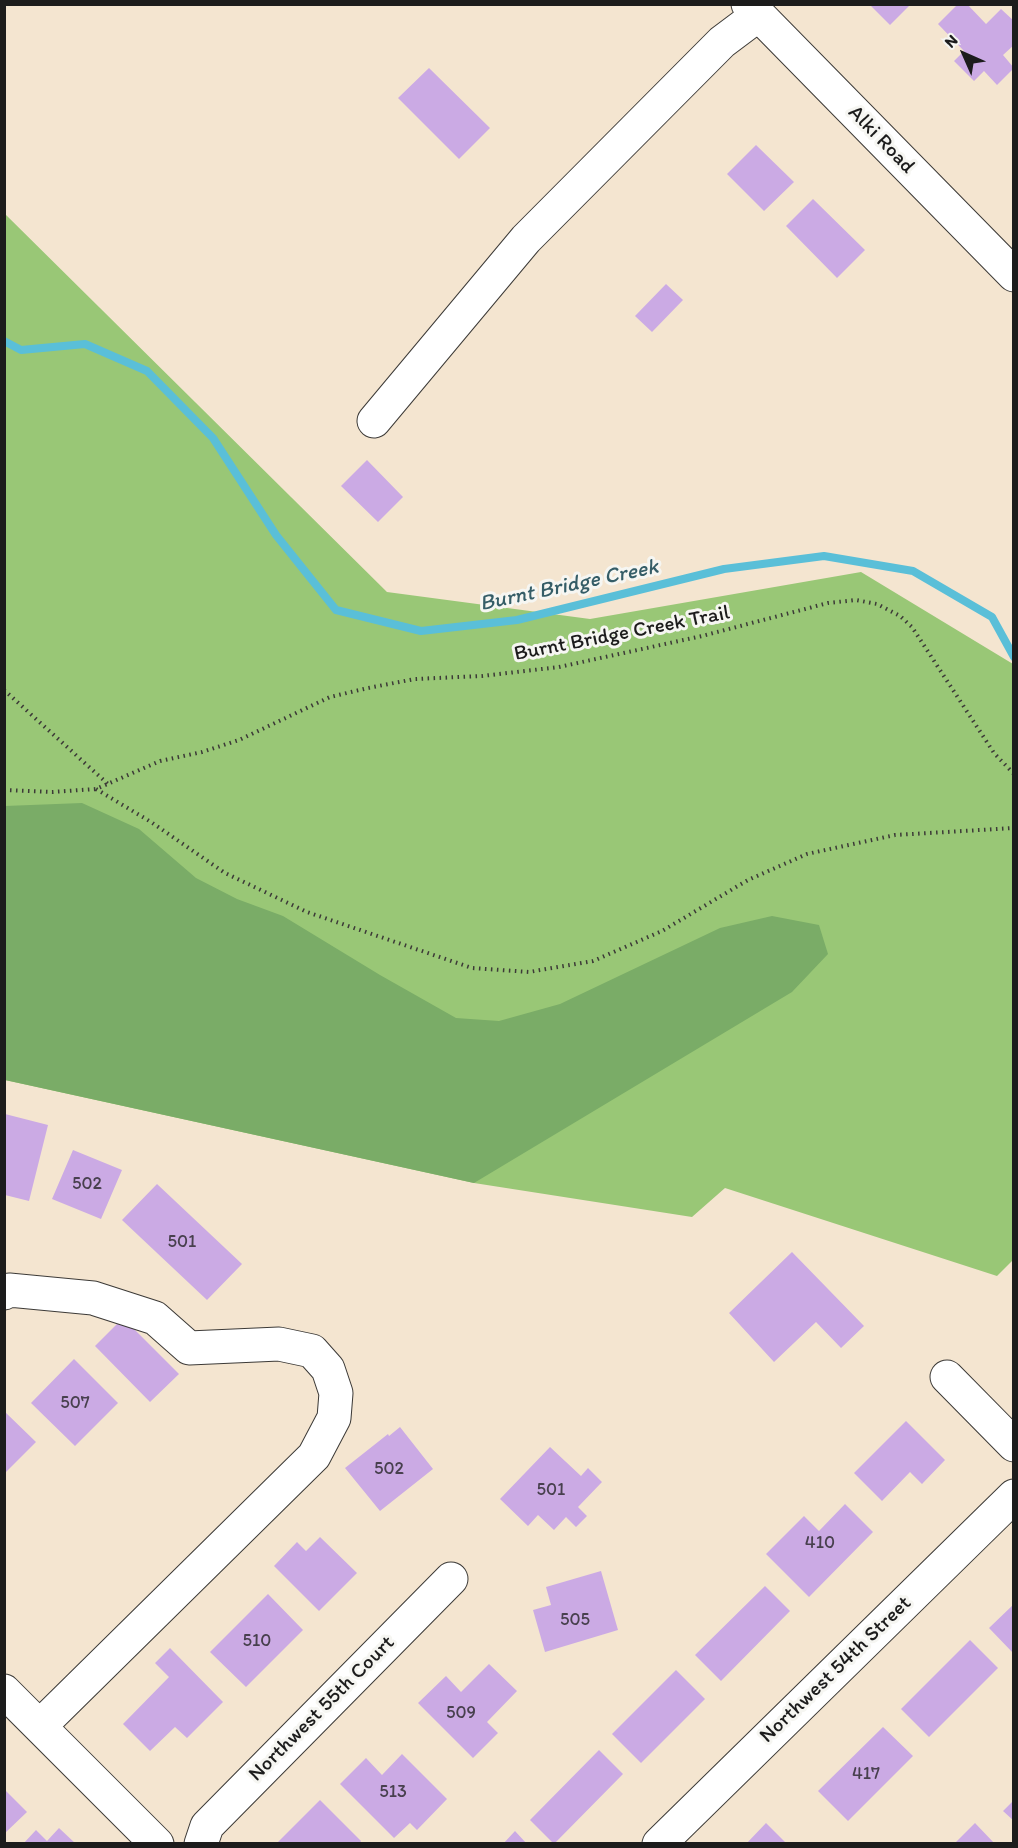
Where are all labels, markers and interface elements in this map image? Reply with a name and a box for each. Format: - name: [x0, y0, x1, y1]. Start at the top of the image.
- north arrow: [934, 24, 994, 84]
- text: N: [940, 30, 961, 51]
- street label: Alki Road: [842, 101, 920, 179]
- water label: Burnt Bridge Creek: [477, 554, 661, 618]
- street label: Burnt Bridge Creek Trail: [512, 601, 732, 667]
- house number: 502: [72, 1173, 102, 1195]
- house number: 501: [168, 1231, 196, 1253]
- house number: 507: [60, 1392, 90, 1414]
- house number: 502: [374, 1458, 404, 1480]
- house number: 501: [537, 1479, 565, 1501]
- house number: 410: [805, 1532, 835, 1554]
- street label: Northwest 54th Street: [755, 1591, 917, 1749]
- house number: 505: [560, 1609, 590, 1631]
- house number: 510: [243, 1630, 271, 1652]
- street label: Northwest 55th Court: [244, 1631, 400, 1787]
- house number: 509: [446, 1702, 476, 1724]
- house number: 417: [852, 1763, 880, 1785]
- house number: 513: [379, 1781, 407, 1803]

